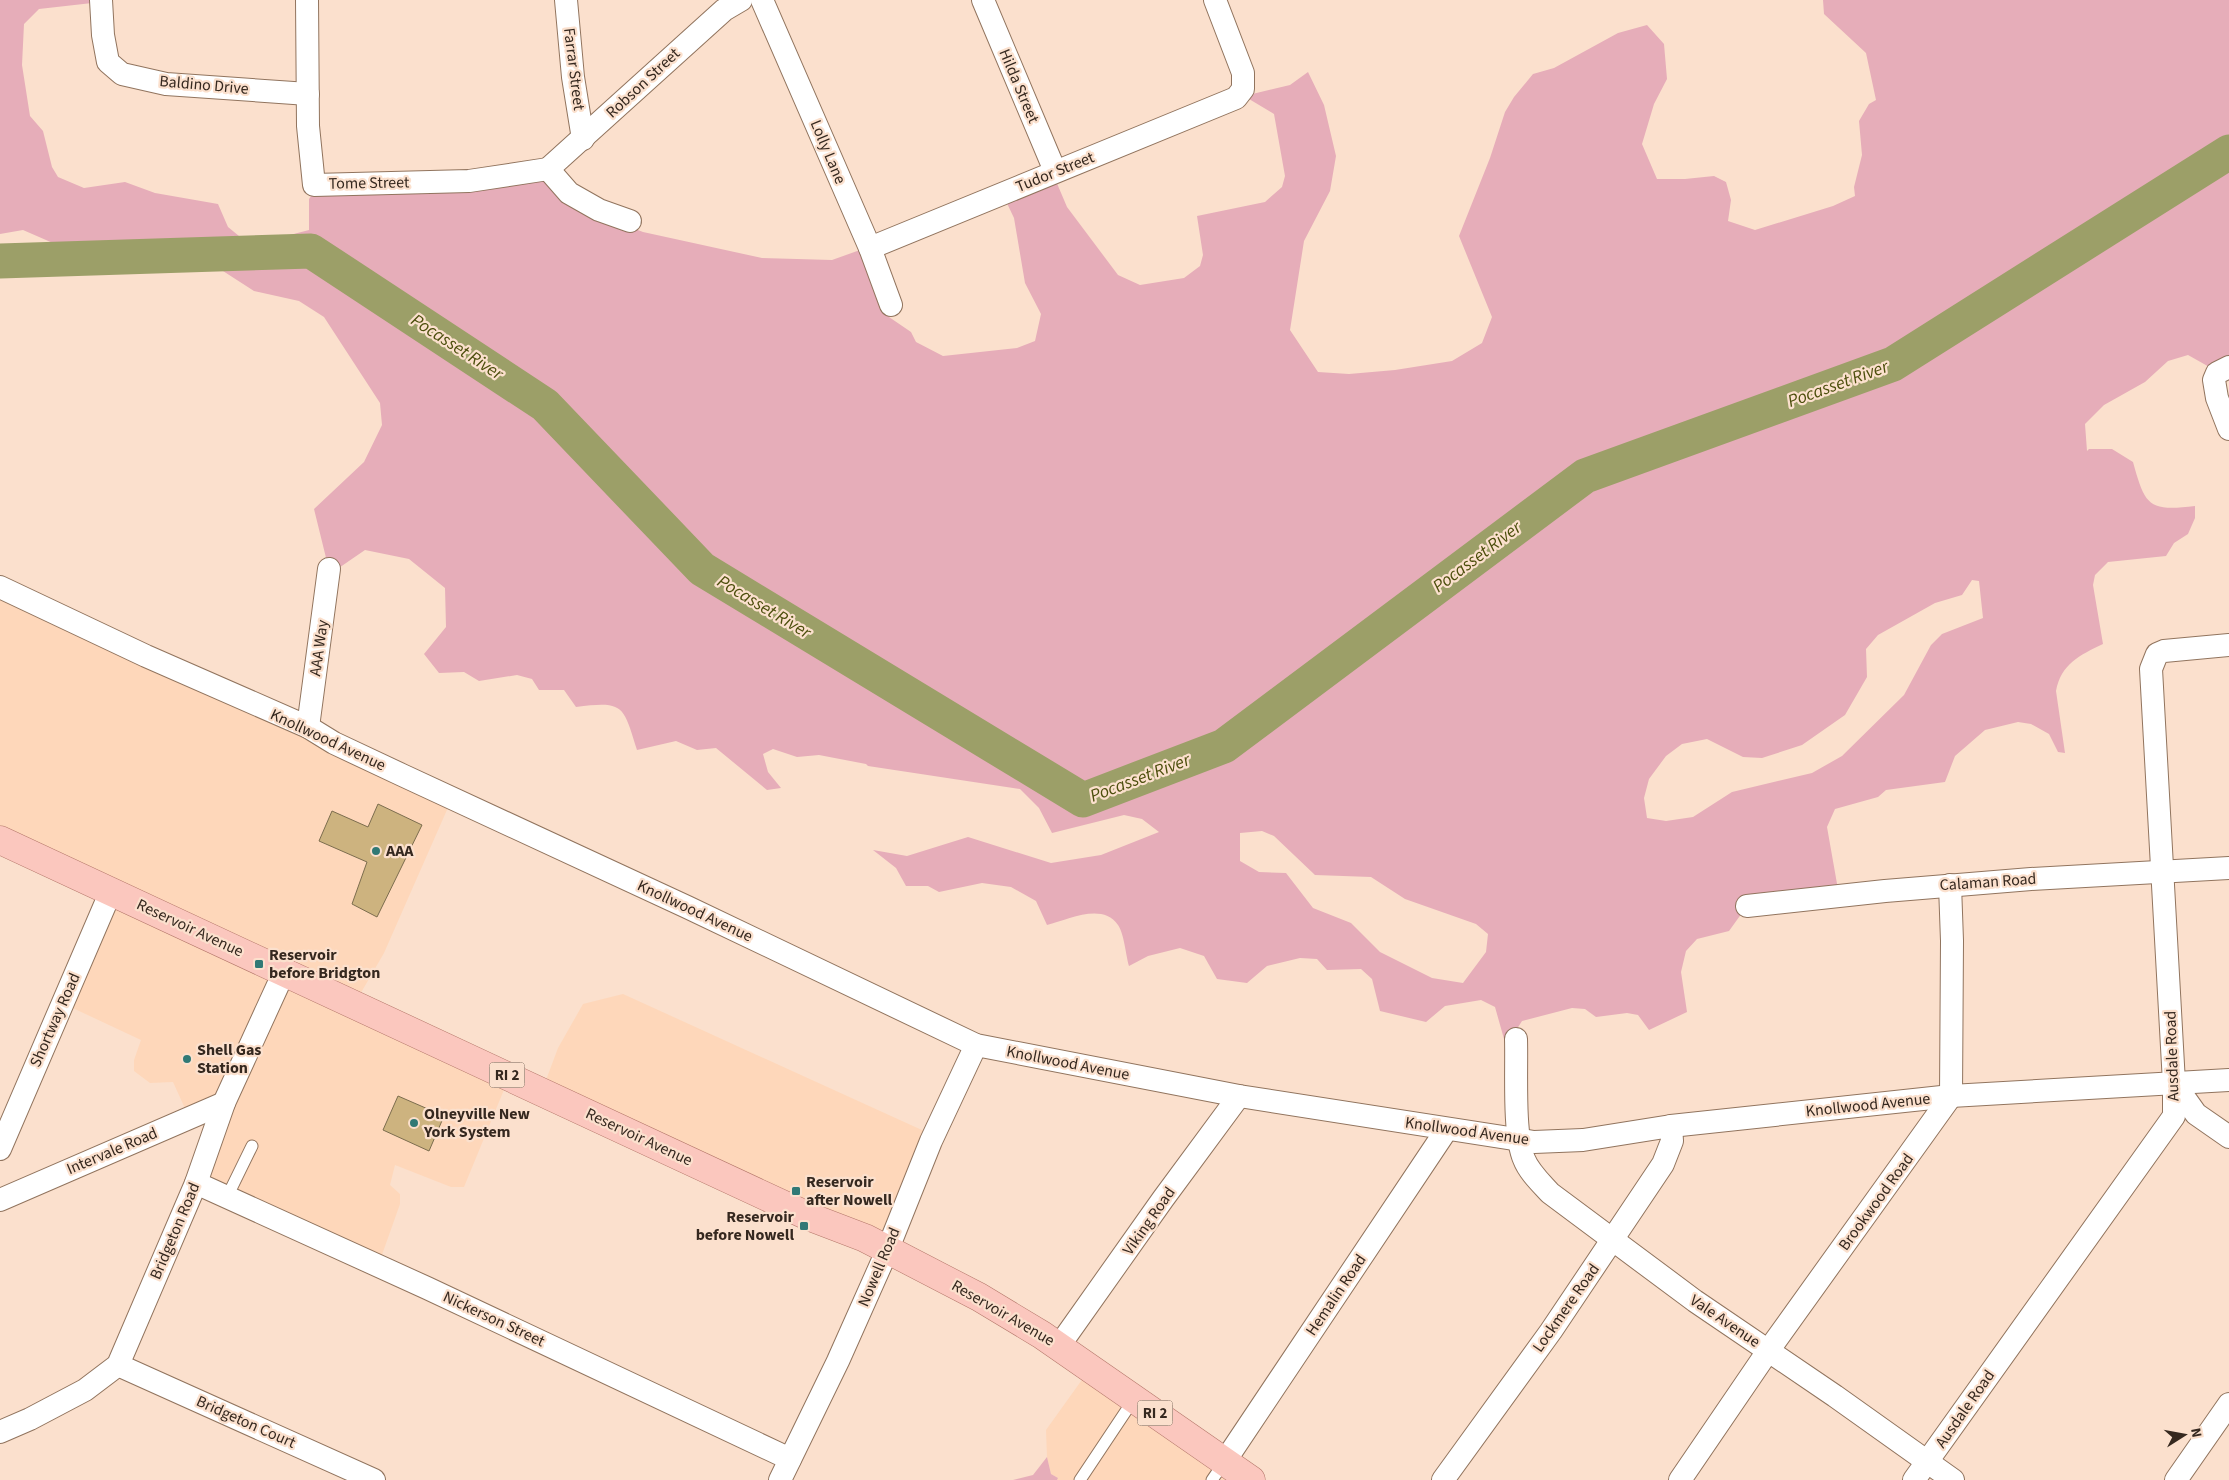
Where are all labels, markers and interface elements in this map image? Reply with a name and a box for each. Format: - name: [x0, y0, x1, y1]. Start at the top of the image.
- street label: Farrar Street: [558, 26, 590, 112]
- street label: Robson Street: [601, 43, 685, 123]
- street label: Hilda Street: [994, 45, 1045, 127]
- street label: Baldino Drive: [158, 70, 250, 100]
- street label: Lolly Lane: [805, 117, 851, 187]
- street label: Tudor Street: [1012, 146, 1098, 198]
- street label: Tome Street: [328, 171, 410, 195]
- water label: Pocasset River: [406, 308, 509, 387]
- water label: Pocasset River: [1784, 354, 1893, 414]
- water label: Pocasset River: [1427, 515, 1527, 599]
- water label: Pocasset River: [712, 569, 816, 645]
- street label: AAA Way: [304, 618, 334, 678]
- street label: Knollwood Avenue: [267, 704, 389, 776]
- water label: Pocasset River: [1086, 747, 1194, 809]
- place label: AAA: [385, 840, 414, 862]
- marker: AAA: [370, 845, 382, 857]
- street label: Calaman Road: [1939, 868, 2037, 896]
- street label: Knollwood Avenue: [634, 875, 756, 947]
- street label: Reservoir Avenue: [133, 894, 247, 962]
- place label: Reservoir before Bridgton: [269, 944, 380, 984]
- marker: Reservoir before Bridgton: [253, 958, 265, 970]
- street label: Shortway Road: [24, 969, 86, 1071]
- street label: Ausdale Road: [2159, 1010, 2185, 1102]
- place label: Shell Gas Station: [197, 1039, 261, 1079]
- street label: Knollwood Avenue: [1005, 1040, 1132, 1086]
- marker: Shell Gas Station: [181, 1053, 193, 1065]
- road number: RI 2: [490, 1062, 524, 1088]
- street label: Knollwood Avenue: [1805, 1088, 1931, 1122]
- place label: Olneyville New York System: [423, 1103, 530, 1143]
- street label: Reservoir Avenue: [582, 1103, 696, 1171]
- street label: Knollwood Avenue: [1404, 1111, 1530, 1151]
- marker: Olneyville New York System: [408, 1117, 420, 1129]
- street label: Intervale Road: [63, 1122, 161, 1180]
- street label: Brookwood Road: [1833, 1149, 1919, 1255]
- place label: Reservoir after Nowell: [806, 1171, 893, 1211]
- street label: Bridgeton Road: [145, 1179, 205, 1283]
- street label: Viking Road: [1118, 1183, 1180, 1259]
- marker: Reservoir after Nowell: [790, 1185, 802, 1197]
- place label: Reservoir before Nowell: [696, 1206, 795, 1246]
- marker: Reservoir before Nowell: [798, 1220, 810, 1232]
- street label: Nowell Road: [852, 1224, 906, 1310]
- street label: Hemalin Road: [1301, 1250, 1371, 1340]
- street label: Lockmere Road: [1527, 1259, 1605, 1357]
- street label: Reservoir Avenue: [947, 1275, 1059, 1351]
- street label: Nickerson Street: [439, 1286, 549, 1352]
- street label: Vale Avenue: [1685, 1289, 1765, 1353]
- street label: Ausdale Road: [1930, 1366, 2000, 1452]
- street label: Bridgeton Court: [193, 1390, 300, 1454]
- road number: RI 2: [1138, 1400, 1172, 1426]
- north arrow: [2159, 1410, 2209, 1460]
- text: N: [2185, 1426, 2206, 1439]

